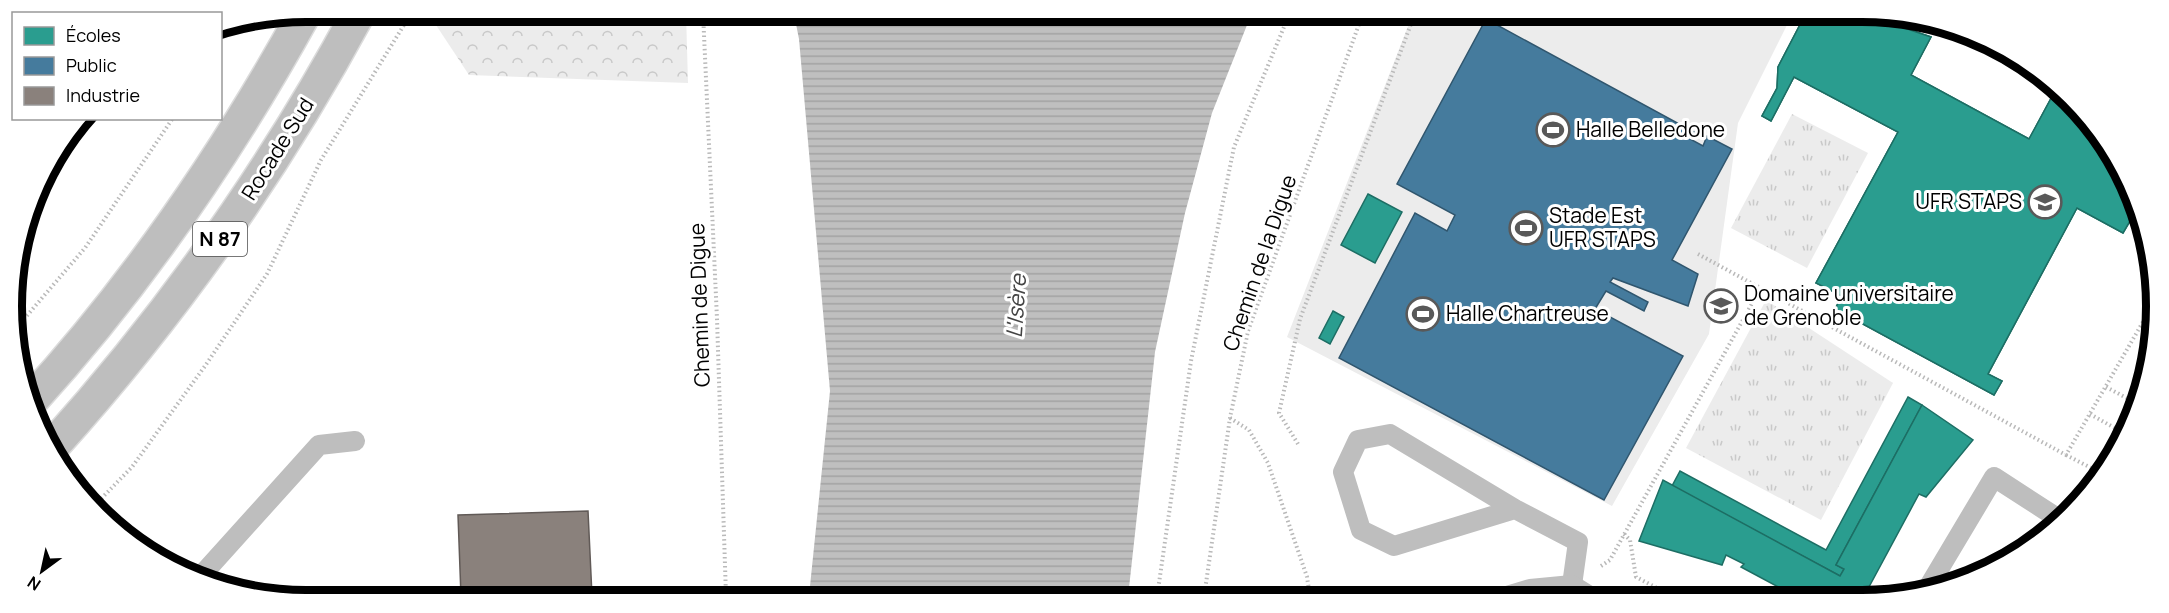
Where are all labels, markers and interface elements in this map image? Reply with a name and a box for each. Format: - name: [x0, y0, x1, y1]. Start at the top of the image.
- legend: [12, 12, 222, 120]
- text: Écoles: [66, 23, 121, 47]
- text: Public: [66, 53, 117, 77]
- text: Industrie: [66, 83, 140, 107]
- street label: Rocade Sud: [235, 92, 320, 205]
- sports icon: Halle Belledone: [1535, 112, 1571, 148]
- place label: Halle Belledone: [1576, 115, 1725, 143]
- street label: Chemin de la Digue: [1216, 171, 1302, 355]
- school or university icon: UFR STAPS: [2027, 184, 2063, 220]
- place label: UFR STAPS: [1915, 187, 2022, 215]
- place label: Stade Est UFR STAPS: [1549, 201, 1656, 253]
- sports icon: Stade Est UFR STAPS: [1508, 210, 1544, 246]
- road number: N 87: [193, 222, 247, 256]
- street label: Chemin de Digue: [682, 223, 716, 387]
- water label: L'Isère: [999, 272, 1033, 339]
- place label: Domaine universitaire de Grenoble: [1744, 279, 1954, 331]
- school or university icon: Domaine universitaire de Grenoble: [1703, 288, 1739, 324]
- sports icon: Halle Chartreuse: [1405, 296, 1441, 332]
- place label: Halle Chartreuse: [1446, 299, 1609, 327]
- north arrow: [12, 541, 72, 601]
- text: N: [23, 571, 45, 596]

